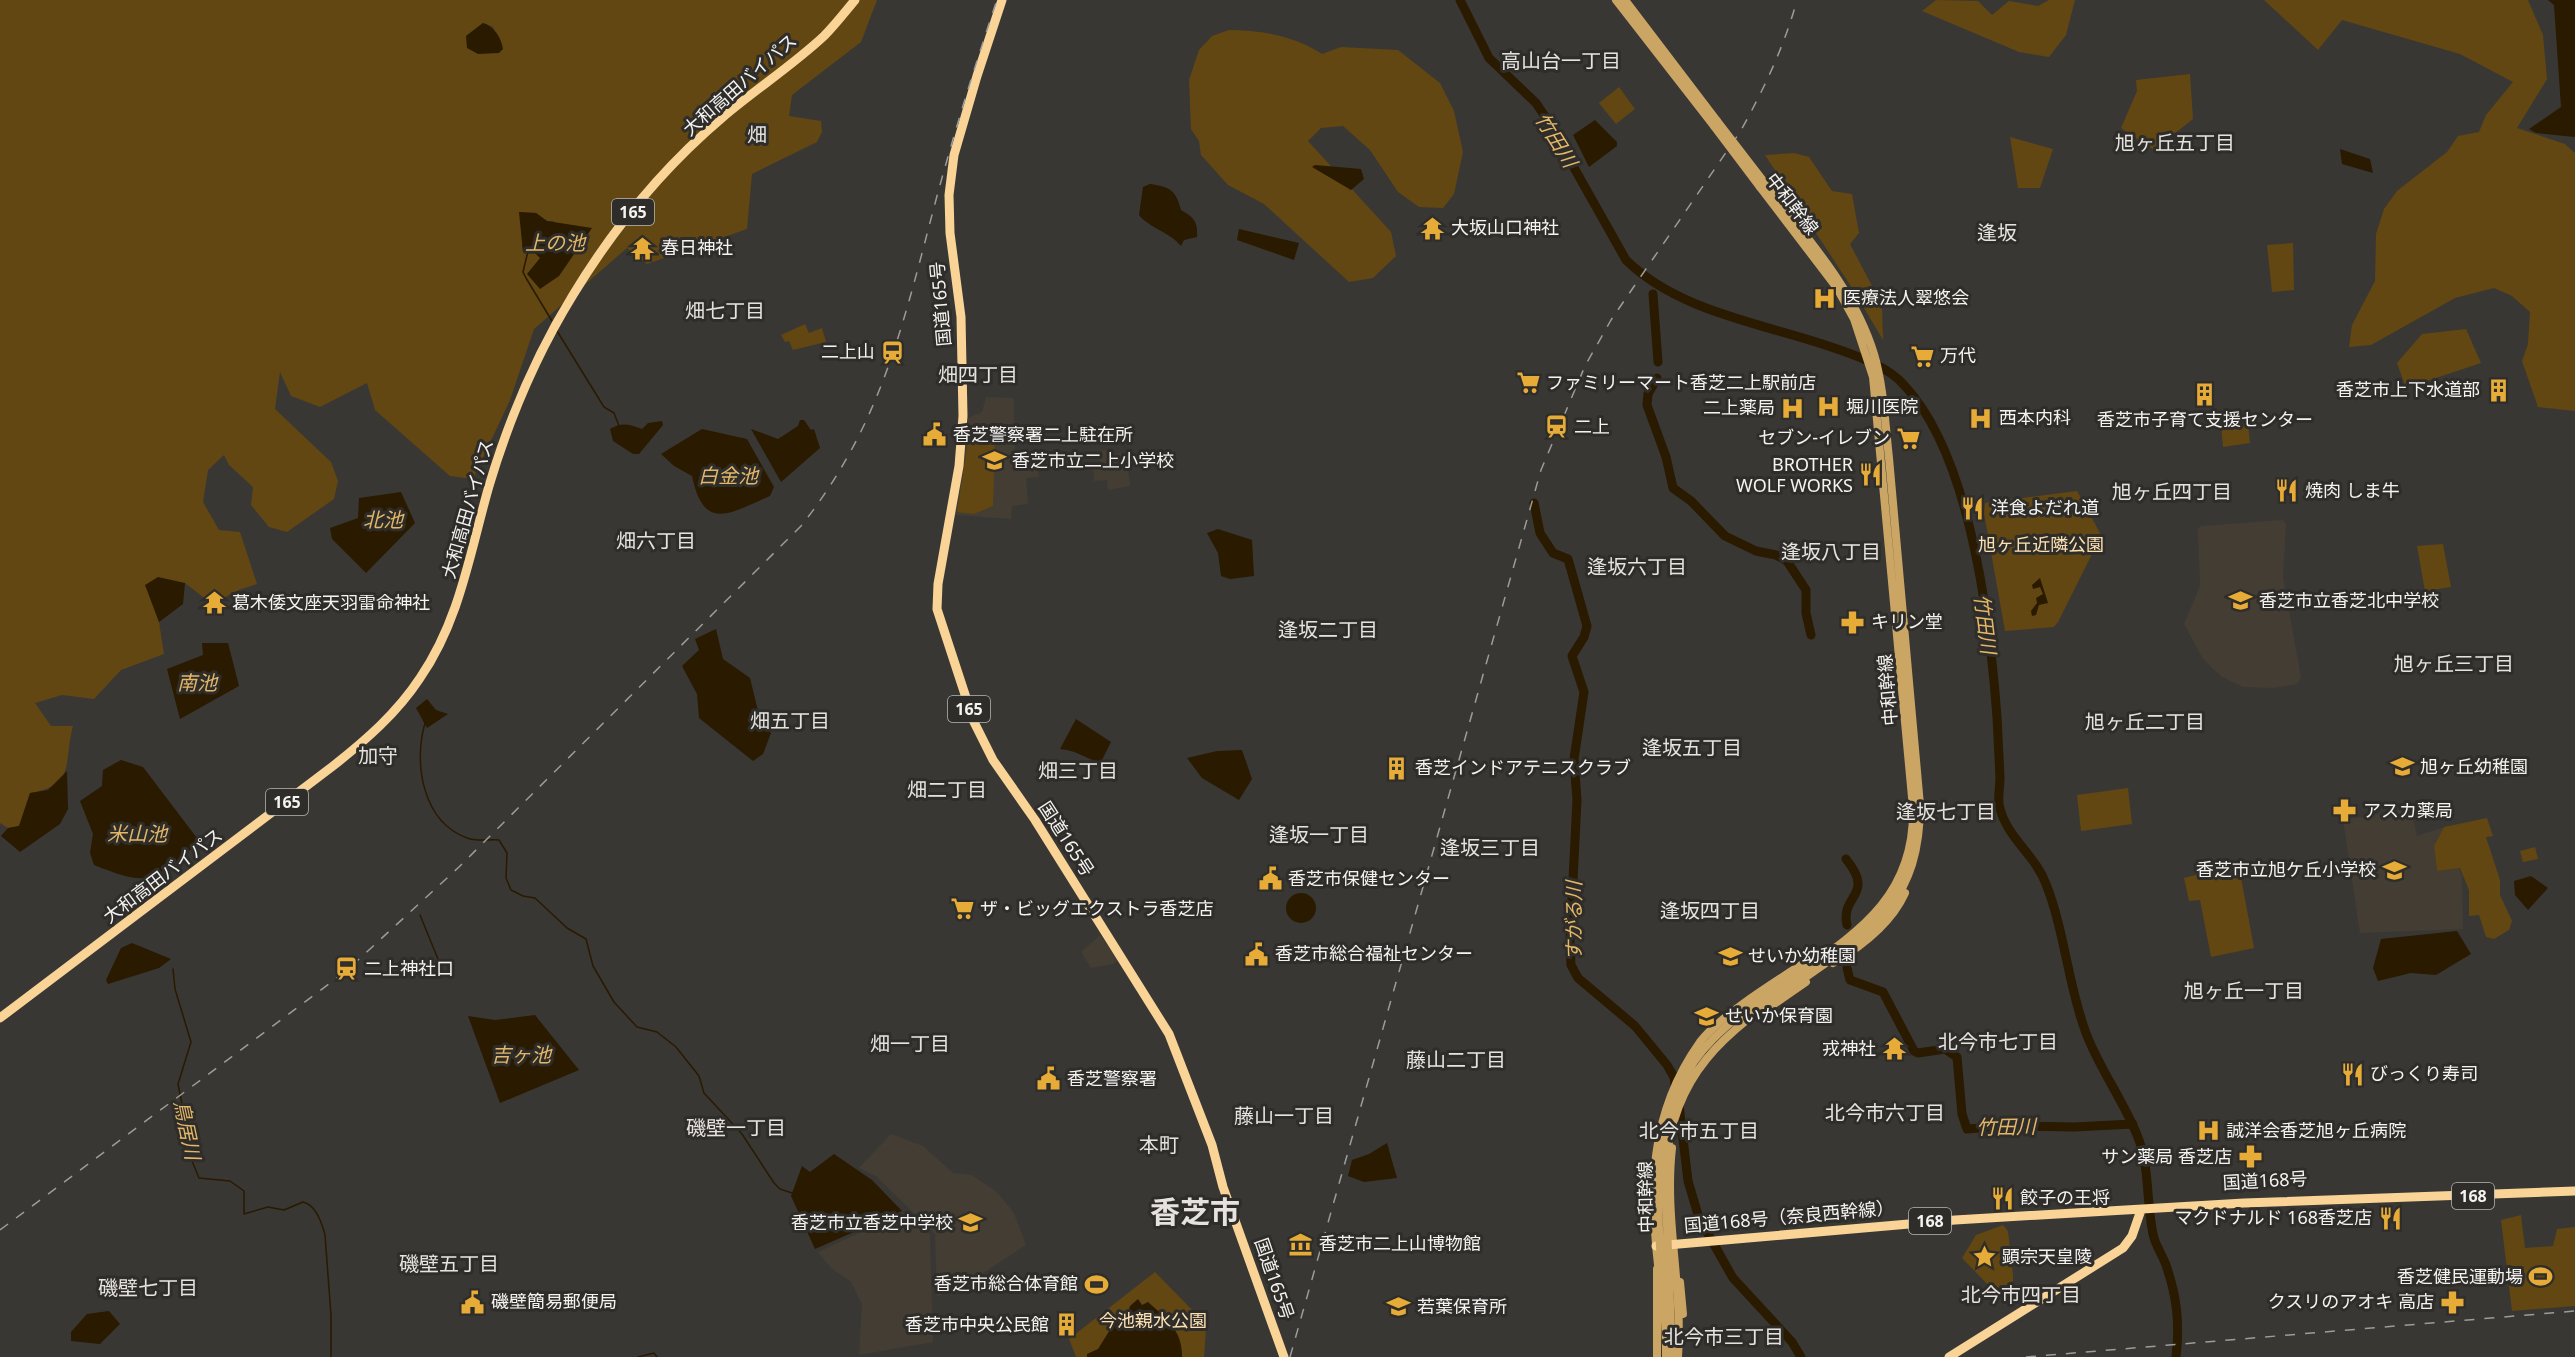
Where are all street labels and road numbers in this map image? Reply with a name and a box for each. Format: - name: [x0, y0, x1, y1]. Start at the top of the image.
- street label: 大和高田バイパス: [677, 28, 801, 140]
- street label: 中和幹線: [1761, 168, 1824, 239]
- road number: 165: [612, 199, 654, 225]
- street label: 国道165号: [924, 261, 956, 347]
- street label: 大和高田バイパス: [436, 436, 498, 581]
- street label: 中和幹線: [1872, 653, 1902, 727]
- road number: 165: [948, 696, 990, 722]
- road number: 165: [266, 789, 308, 815]
- street label: 国道165号: [1034, 796, 1100, 881]
- street label: 大和高田バイパス: [98, 822, 227, 928]
- street label: 中和幹線: [1632, 1161, 1658, 1233]
- street label: 国道168号: [2222, 1166, 2308, 1194]
- road number: 168: [2452, 1183, 2494, 1209]
- street label: 国道168号（奈良西幹線）: [1683, 1195, 1895, 1237]
- road number: 168: [1909, 1208, 1951, 1234]
- street label: 国道165号: [1250, 1235, 1300, 1323]

